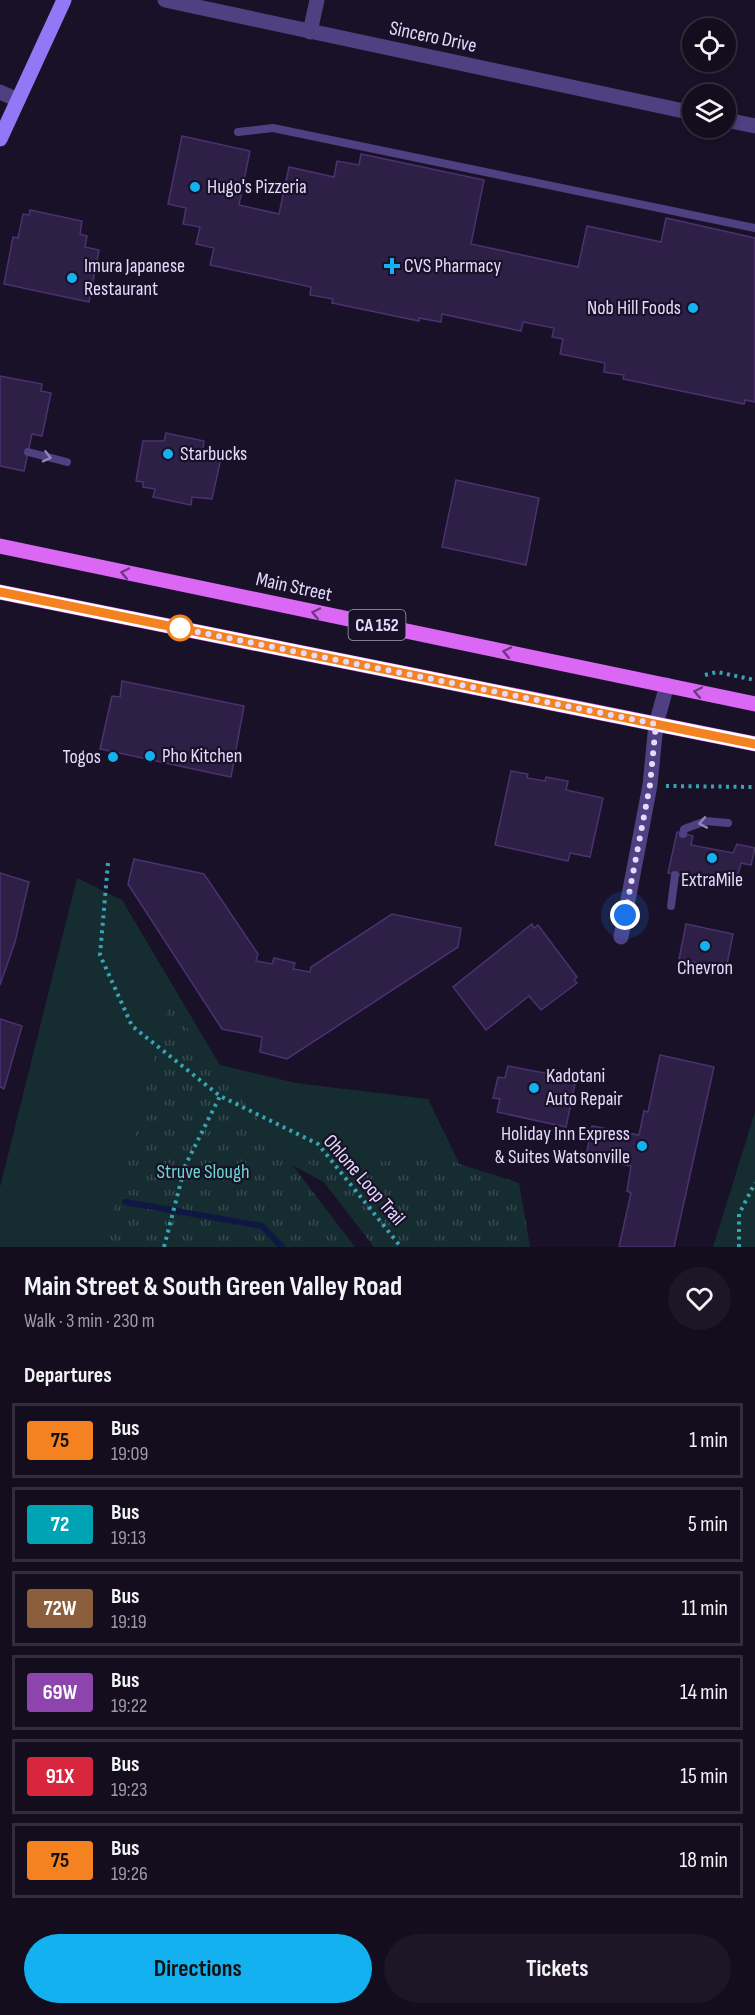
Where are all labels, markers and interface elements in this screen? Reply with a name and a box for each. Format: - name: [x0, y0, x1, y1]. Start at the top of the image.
- street label: Sincero Drive: [387, 16, 479, 58]
- map controls: [682, 18, 736, 138]
- button: locate: [682, 18, 736, 72]
- button: layers: [682, 84, 736, 138]
- place label: Hugo's Pizzeria: [207, 175, 307, 199]
- marker: Hugo's Pizzeria: [188, 180, 202, 194]
- place label: Imura Japanese Restaurant: [84, 254, 185, 301]
- place label: CVS Pharmacy: [404, 254, 501, 278]
- marker: CVS Pharmacy: [385, 259, 399, 273]
- marker: Imura Japanese Restaurant: [65, 271, 79, 285]
- place label: Nob Hill Foods: [587, 296, 681, 320]
- marker: Nob Hill Foods: [686, 301, 700, 315]
- place label: Starbucks: [180, 442, 247, 466]
- marker: Starbucks: [161, 447, 175, 461]
- one-way arrow: [42, 449, 52, 462]
- one-way arrow: [120, 567, 130, 580]
- street label: Main Street: [254, 567, 334, 607]
- one-way arrow: [311, 607, 321, 620]
- road number: CA 152: [348, 610, 406, 640]
- unlabelled marker: [167, 615, 193, 641]
- one-way arrow: [502, 646, 512, 659]
- one-way arrow: [693, 686, 703, 699]
- place label: Pho Kitchen: [162, 744, 242, 768]
- place label: Togos: [63, 745, 101, 769]
- marker: Pho Kitchen: [143, 749, 157, 763]
- marker: Togos: [106, 750, 120, 764]
- one-way arrow: [699, 816, 709, 829]
- marker: ExtraMile: [705, 851, 719, 865]
- place label: ExtraMile: [681, 868, 743, 892]
- your location: [610, 900, 640, 930]
- marker: Chevron: [698, 939, 712, 953]
- place label: Chevron: [677, 956, 733, 980]
- place label: Kadotani Auto Repair: [545, 1064, 623, 1111]
- marker: Kadotani Auto Repair: [527, 1081, 541, 1095]
- place label: Holiday Inn Express & Suites Watsonville: [495, 1122, 630, 1169]
- street label: Ohlone Loop Trail: [318, 1130, 410, 1230]
- marker: Holiday Inn Express & Suites Watsonville: [635, 1139, 649, 1153]
- park label: Struve Slough: [156, 1160, 250, 1184]
- button: heart: [668, 1267, 731, 1330]
- text: Main Street & South Green Valley Road: [24, 1270, 402, 1303]
- text: Walk · 3 min · 230 m: [24, 1309, 155, 1333]
- text: Departures: [24, 1362, 112, 1389]
- text: Bus: [111, 1415, 140, 1442]
- text: 1 min: [689, 1427, 728, 1454]
- text: 75: [51, 1428, 69, 1453]
- text: 19:09: [111, 1442, 148, 1466]
- text: Bus: [111, 1499, 140, 1526]
- text: 5 min: [688, 1511, 728, 1538]
- text: 72: [51, 1512, 69, 1537]
- text: 19:13: [111, 1526, 146, 1550]
- text: Bus: [111, 1583, 140, 1610]
- text: 11 min: [681, 1595, 728, 1622]
- text: 72W: [44, 1596, 76, 1621]
- text: 19:19: [111, 1610, 147, 1634]
- text: Bus: [111, 1667, 140, 1694]
- text: 14 min: [680, 1679, 728, 1706]
- text: 69W: [43, 1680, 77, 1705]
- text: 19:22: [111, 1694, 147, 1718]
- text: Bus: [111, 1751, 140, 1778]
- text: 15 min: [680, 1763, 728, 1790]
- text: 91X: [46, 1764, 74, 1789]
- text: 19:23: [111, 1778, 147, 1802]
- text: Bus: [111, 1835, 140, 1862]
- text: 18 min: [680, 1847, 728, 1874]
- text: 75: [51, 1848, 69, 1873]
- text: 19:26: [111, 1862, 148, 1886]
- button: Directions: [24, 1934, 372, 2003]
- button: Tickets: [384, 1934, 731, 2003]

